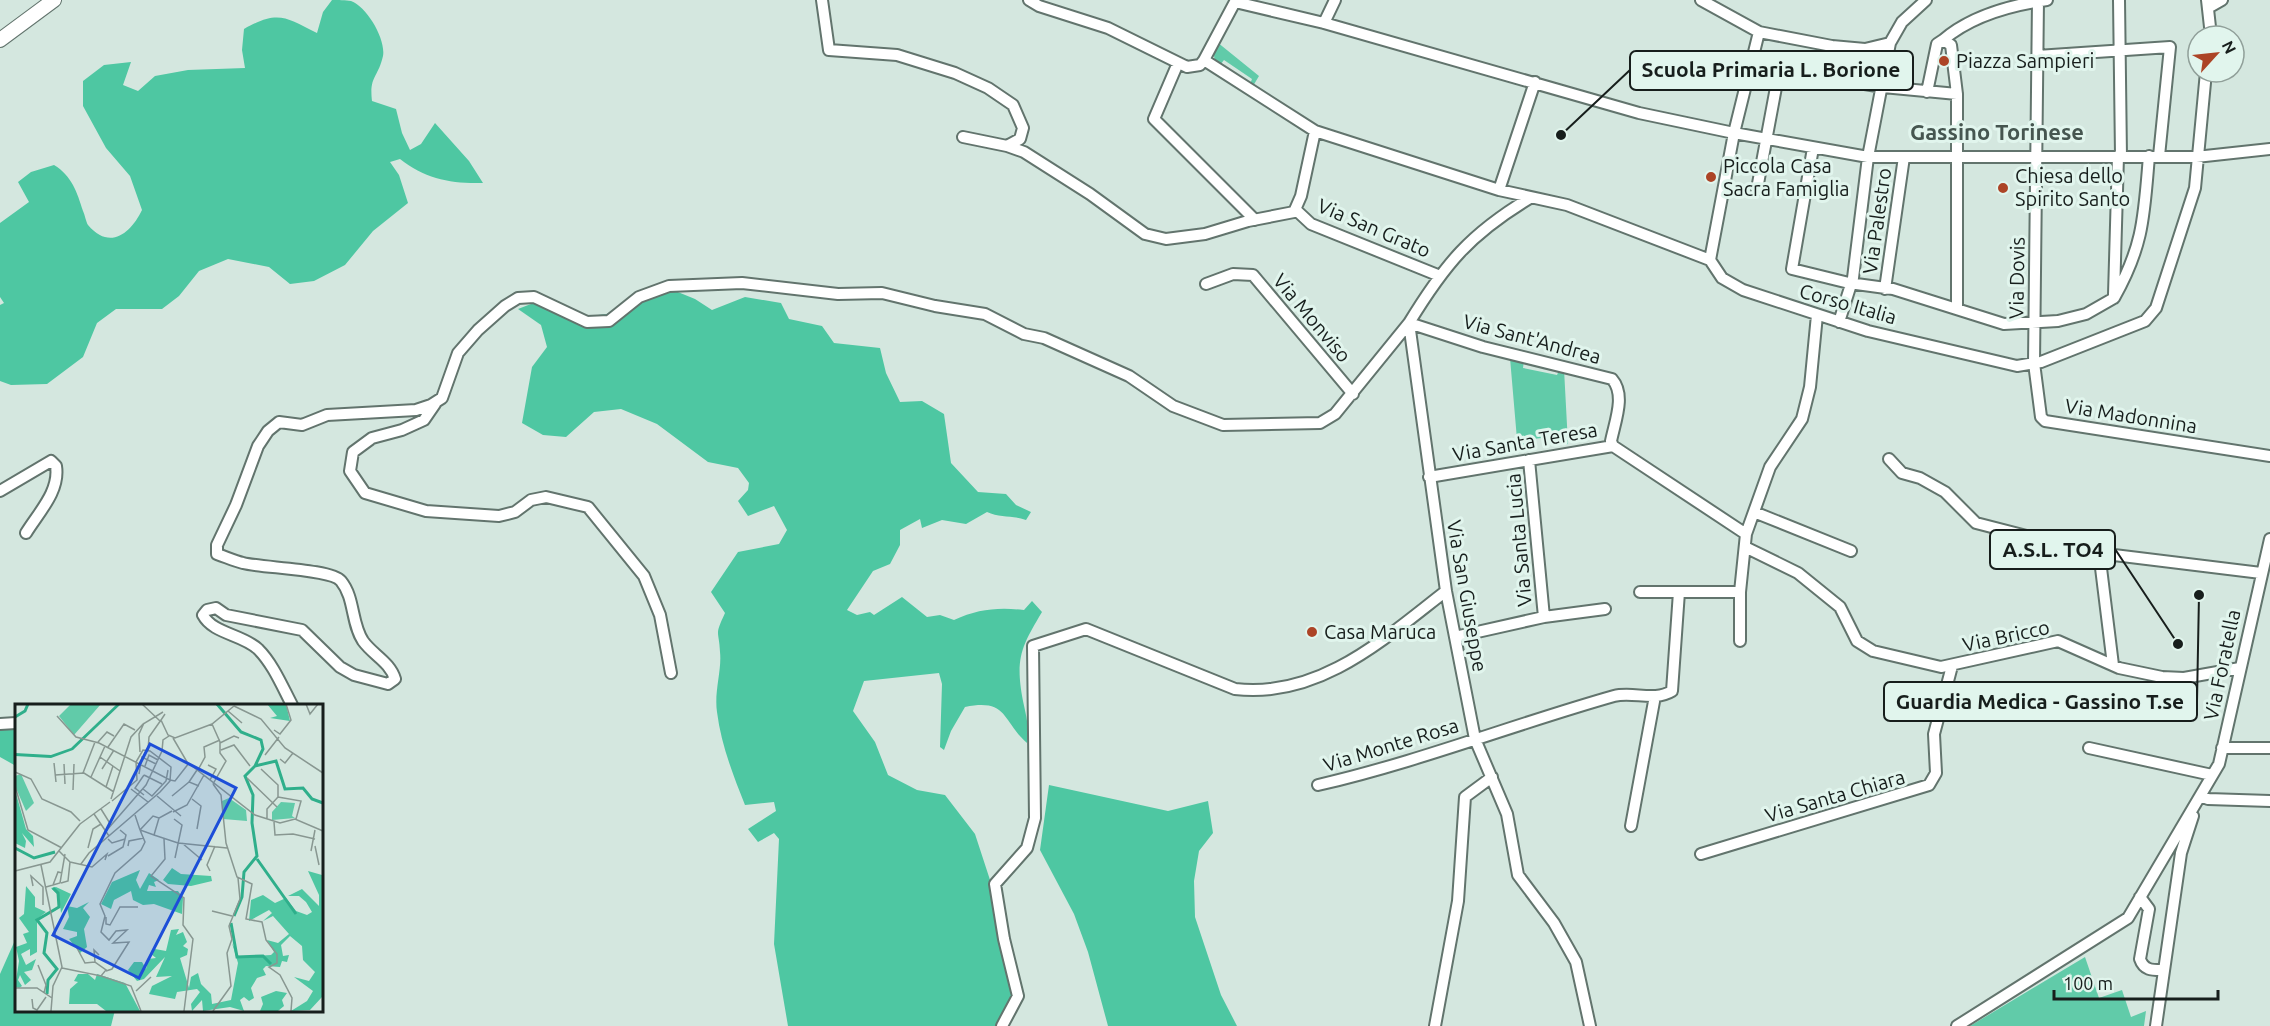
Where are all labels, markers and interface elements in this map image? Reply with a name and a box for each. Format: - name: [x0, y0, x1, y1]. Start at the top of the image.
- north arrow: [2186, 24, 2246, 84]
- text: N: [2219, 38, 2240, 57]
- place label: Piazza Sampieri: [1956, 49, 2094, 72]
- callout: Scuola Primaria L. Borione: [1630, 51, 1913, 90]
- marker: Piazza Sampieri: [1937, 54, 1951, 68]
- text: Scuola Primaria L. Borione: [1642, 57, 1900, 81]
- district label: Gassino Torinese: [1910, 119, 2084, 144]
- place label: Piccola Casa Sacra Famiglia: [1723, 154, 1850, 200]
- place label: Chiesa dello Spirito Santo: [2015, 164, 2130, 210]
- street label: Via Palestro: [1858, 166, 1895, 276]
- marker: Piccola Casa Sacra Famiglia: [1704, 170, 1718, 184]
- marker: Chiesa dello Spirito Santo: [1996, 181, 2010, 195]
- street label: Via San Grato: [1314, 193, 1434, 262]
- street label: Via Dovis: [2004, 237, 2029, 319]
- street label: Via Monviso: [1269, 269, 1356, 367]
- street label: Corso Italia: [1797, 279, 1899, 328]
- street label: Via Sant'Andrea: [1461, 309, 1604, 368]
- street label: Via Madonnina: [2063, 394, 2199, 437]
- street label: Via Santa Teresa: [1451, 417, 1599, 466]
- street label: Via Santa Lucia: [1501, 472, 1536, 608]
- street label: Via San Giuseppe: [1443, 518, 1492, 674]
- callout: A.S.L. TO4: [1990, 530, 2115, 569]
- text: A.S.L. TO4: [2002, 537, 2104, 561]
- street label: Via Foratella: [2199, 607, 2244, 722]
- street label: Via Bricco: [1960, 615, 2052, 656]
- place label: Casa Maruca: [1324, 620, 1436, 643]
- marker: Casa Maruca: [1305, 625, 1319, 639]
- callout: Guardia Medica - Gassino T.se: [1884, 682, 2197, 721]
- text: Guardia Medica - Gassino T.se: [1896, 689, 2184, 713]
- inset map: [15, 704, 322, 1011]
- street label: Via Monte Rosa: [1321, 713, 1461, 776]
- street label: Via Santa Chiara: [1762, 765, 1908, 827]
- scale bar: [2054, 963, 2218, 1001]
- text: 100 m: [2063, 973, 2113, 993]

